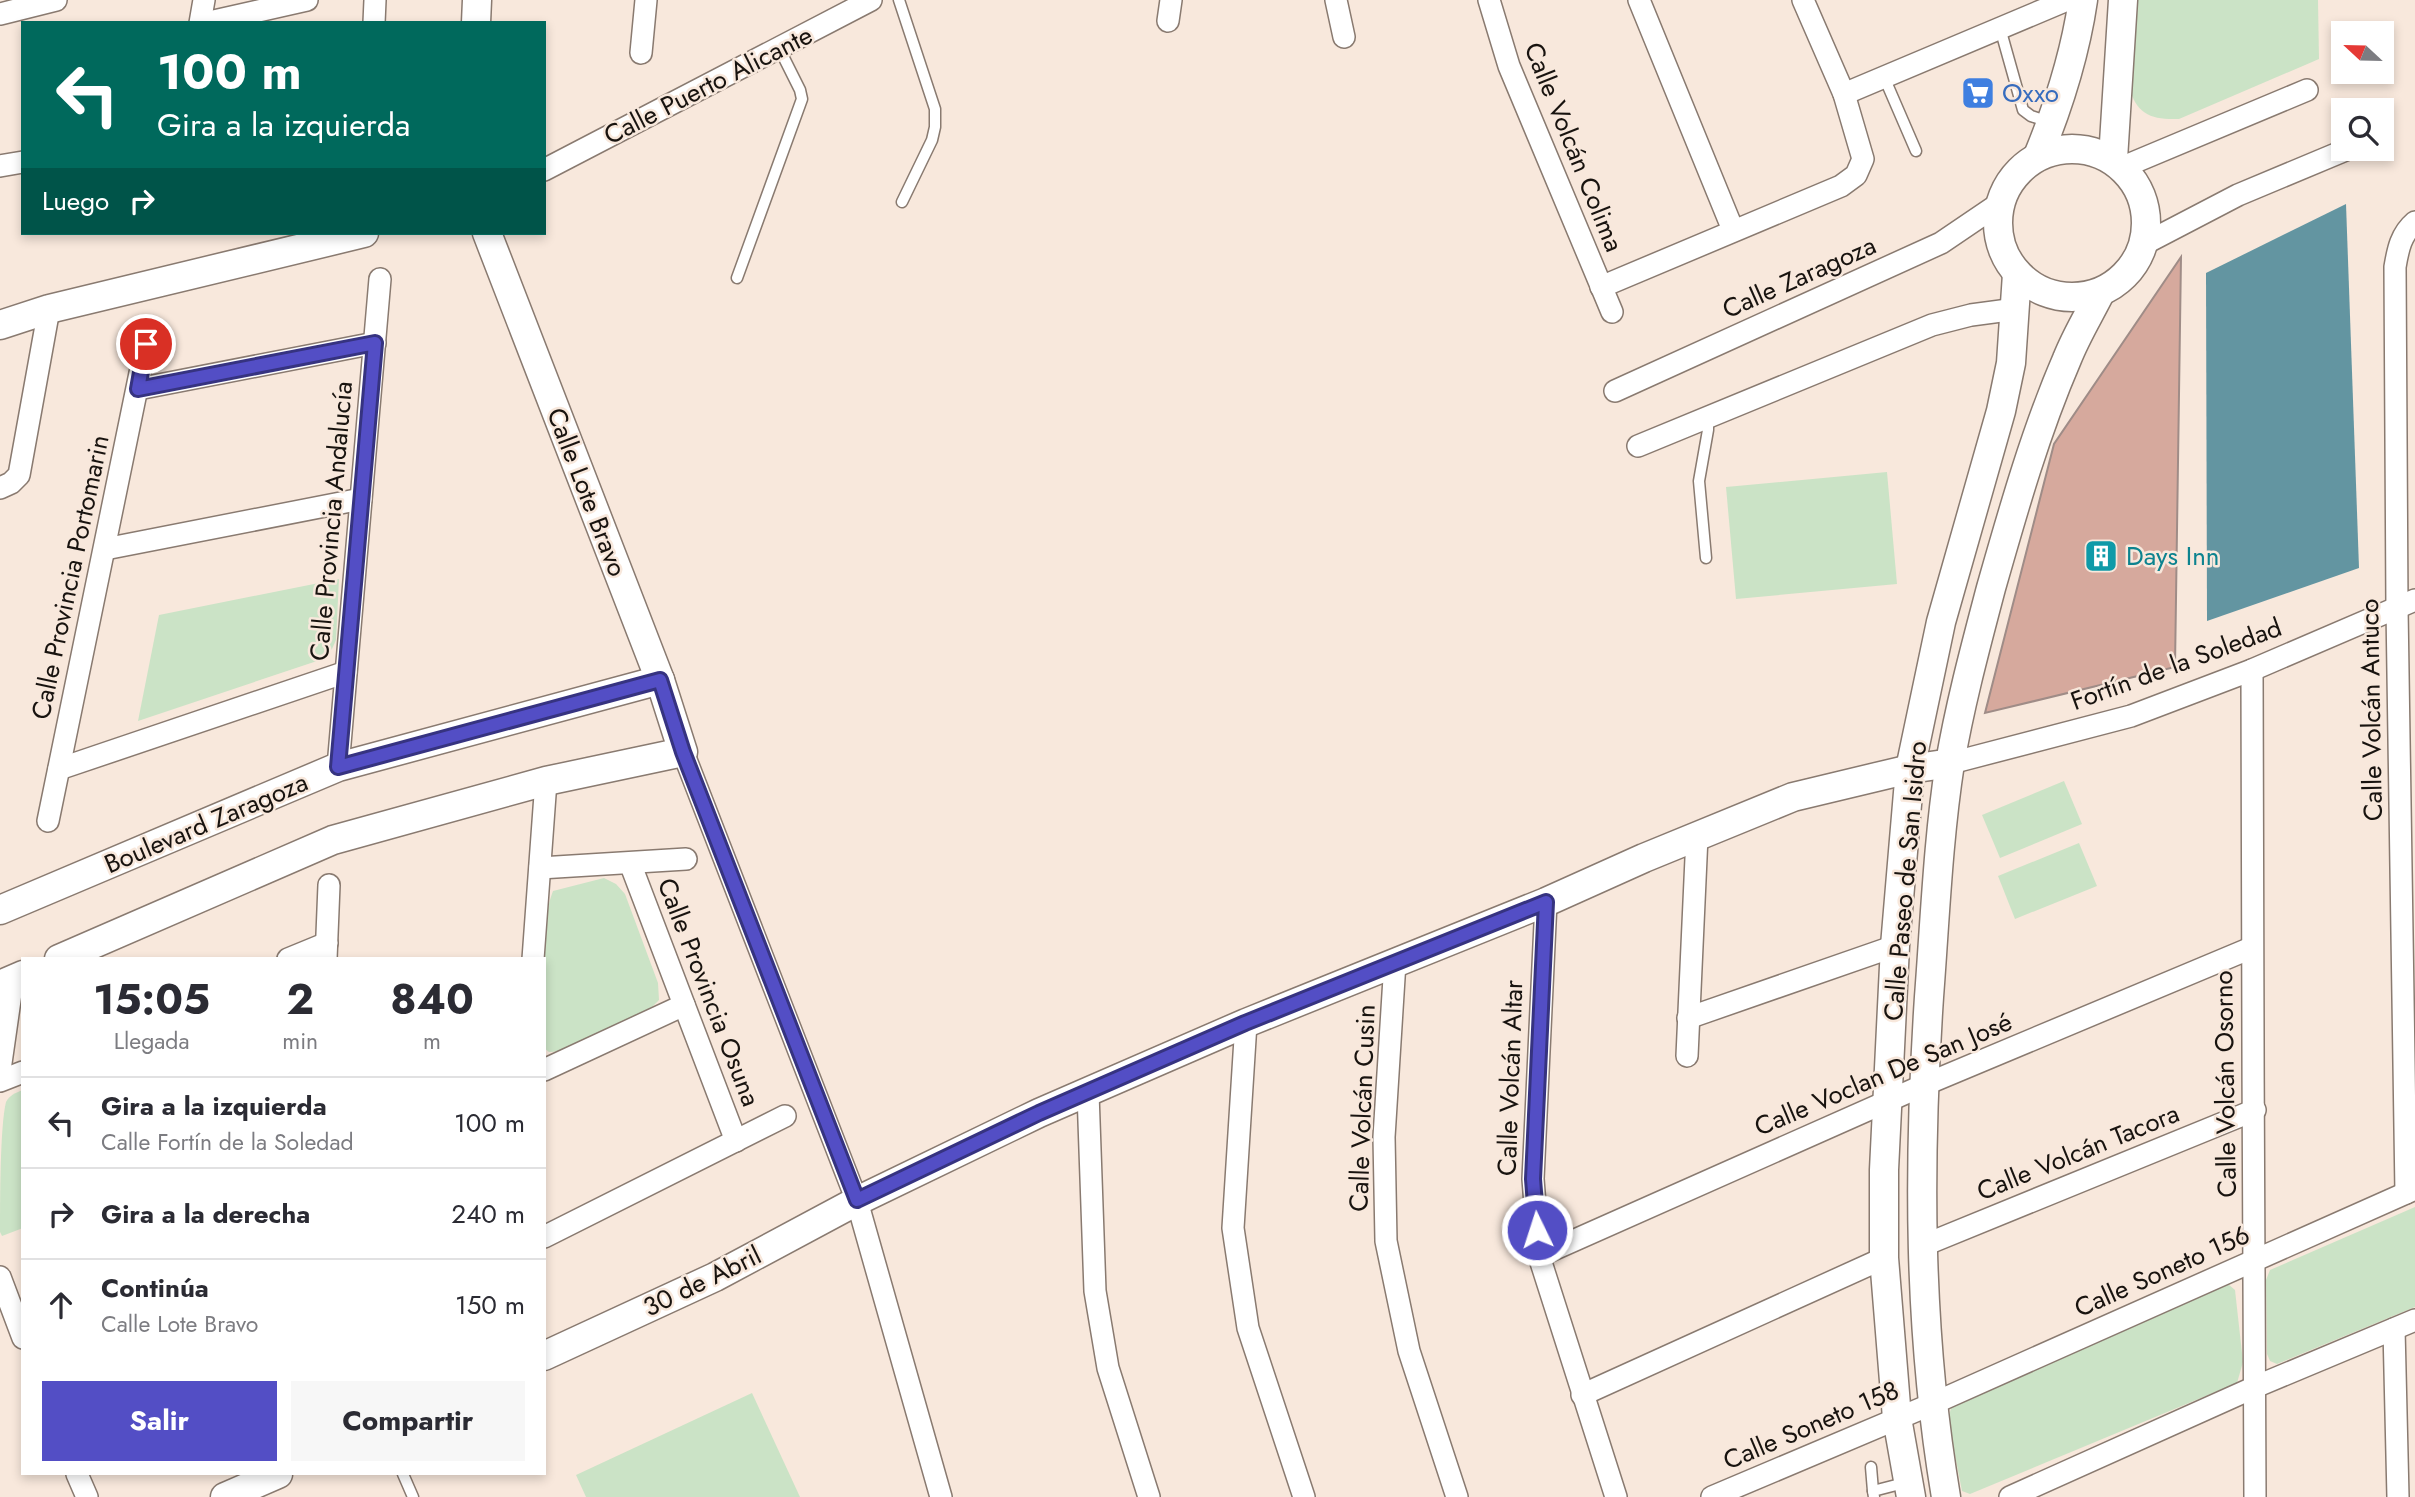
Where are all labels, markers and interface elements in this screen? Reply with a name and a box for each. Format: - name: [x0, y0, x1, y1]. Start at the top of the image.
- street label: Calle Puerto Alicante: [597, 16, 819, 154]
- north arrow: [2331, 21, 2394, 84]
- map controls: [2331, 21, 2394, 161]
- text: 100 m: [157, 37, 302, 107]
- street label: Calle Volcán Colima: [1515, 37, 1633, 257]
- icon: left: [42, 49, 133, 140]
- supermarket icon: Oxxo: [1959, 74, 1997, 112]
- place label: Oxxo: [2002, 74, 2059, 112]
- button: search: [2331, 98, 2394, 161]
- text: Gira a la izquierda: [157, 102, 410, 148]
- text: Luego: [42, 182, 109, 220]
- icon: right: [123, 182, 161, 220]
- street label: Calle Zaragoza: [1716, 226, 1882, 328]
- pin: [116, 314, 176, 374]
- icon: arrive: [127, 325, 165, 363]
- street label: Calle Provincia Andalucía: [300, 380, 362, 662]
- street label: Calle Lote Bravo: [537, 402, 637, 582]
- street label: Calle Provincia Portomarin: [21, 431, 119, 723]
- building icon: Days Inn: [2082, 537, 2120, 575]
- place label: Days Inn: [2126, 537, 2219, 575]
- street label: Calle Volcán Antuco: [2350, 598, 2392, 822]
- street label: Fortín de la Soledad: [2065, 608, 2287, 720]
- street label: Calle Paseo de San Isidro: [1874, 740, 1936, 1022]
- street label: Boulevard Zaragoza: [98, 763, 314, 883]
- street label: Calle Provincia Osuna: [648, 872, 770, 1112]
- text: 15:05: [93, 969, 210, 1030]
- text: 2: [286, 969, 314, 1030]
- text: 840: [390, 969, 474, 1030]
- street label: Calle Volcán Osorno: [2204, 970, 2246, 1198]
- street label: Calle Volcán Altar: [1488, 979, 1532, 1177]
- street label: Calle Voclan De San José: [1748, 1002, 2018, 1146]
- street label: Calle Volcán Cusin: [1339, 1004, 1385, 1212]
- text: Llegada: [114, 1024, 190, 1058]
- text: min: [282, 1024, 318, 1058]
- text: m: [423, 1024, 441, 1058]
- text: Gira a la izquierda: [101, 1087, 327, 1125]
- street label: Calle Volcán Tacora: [1971, 1094, 2185, 1210]
- icon: left: [42, 1104, 80, 1142]
- text: 100 m: [454, 1104, 525, 1142]
- text: Calle Fortín de la Soledad: [101, 1125, 354, 1159]
- position arrow: [1500, 1193, 1574, 1267]
- icon: right: [42, 1195, 80, 1233]
- text: Gira a la derecha: [101, 1195, 310, 1233]
- text: 240 m: [451, 1195, 525, 1233]
- street label: Calle Soneto 156: [2068, 1215, 2256, 1327]
- street label: 30 de Abril: [636, 1236, 768, 1326]
- text: Continúa: [101, 1269, 209, 1307]
- icon: ahead: [42, 1286, 80, 1324]
- text: 150 m: [455, 1286, 525, 1324]
- text: Calle Lote Bravo: [101, 1307, 258, 1341]
- street label: Calle Soneto 158: [1717, 1371, 1905, 1479]
- button: Salir: [42, 1381, 277, 1461]
- button: Compartir: [291, 1381, 525, 1461]

